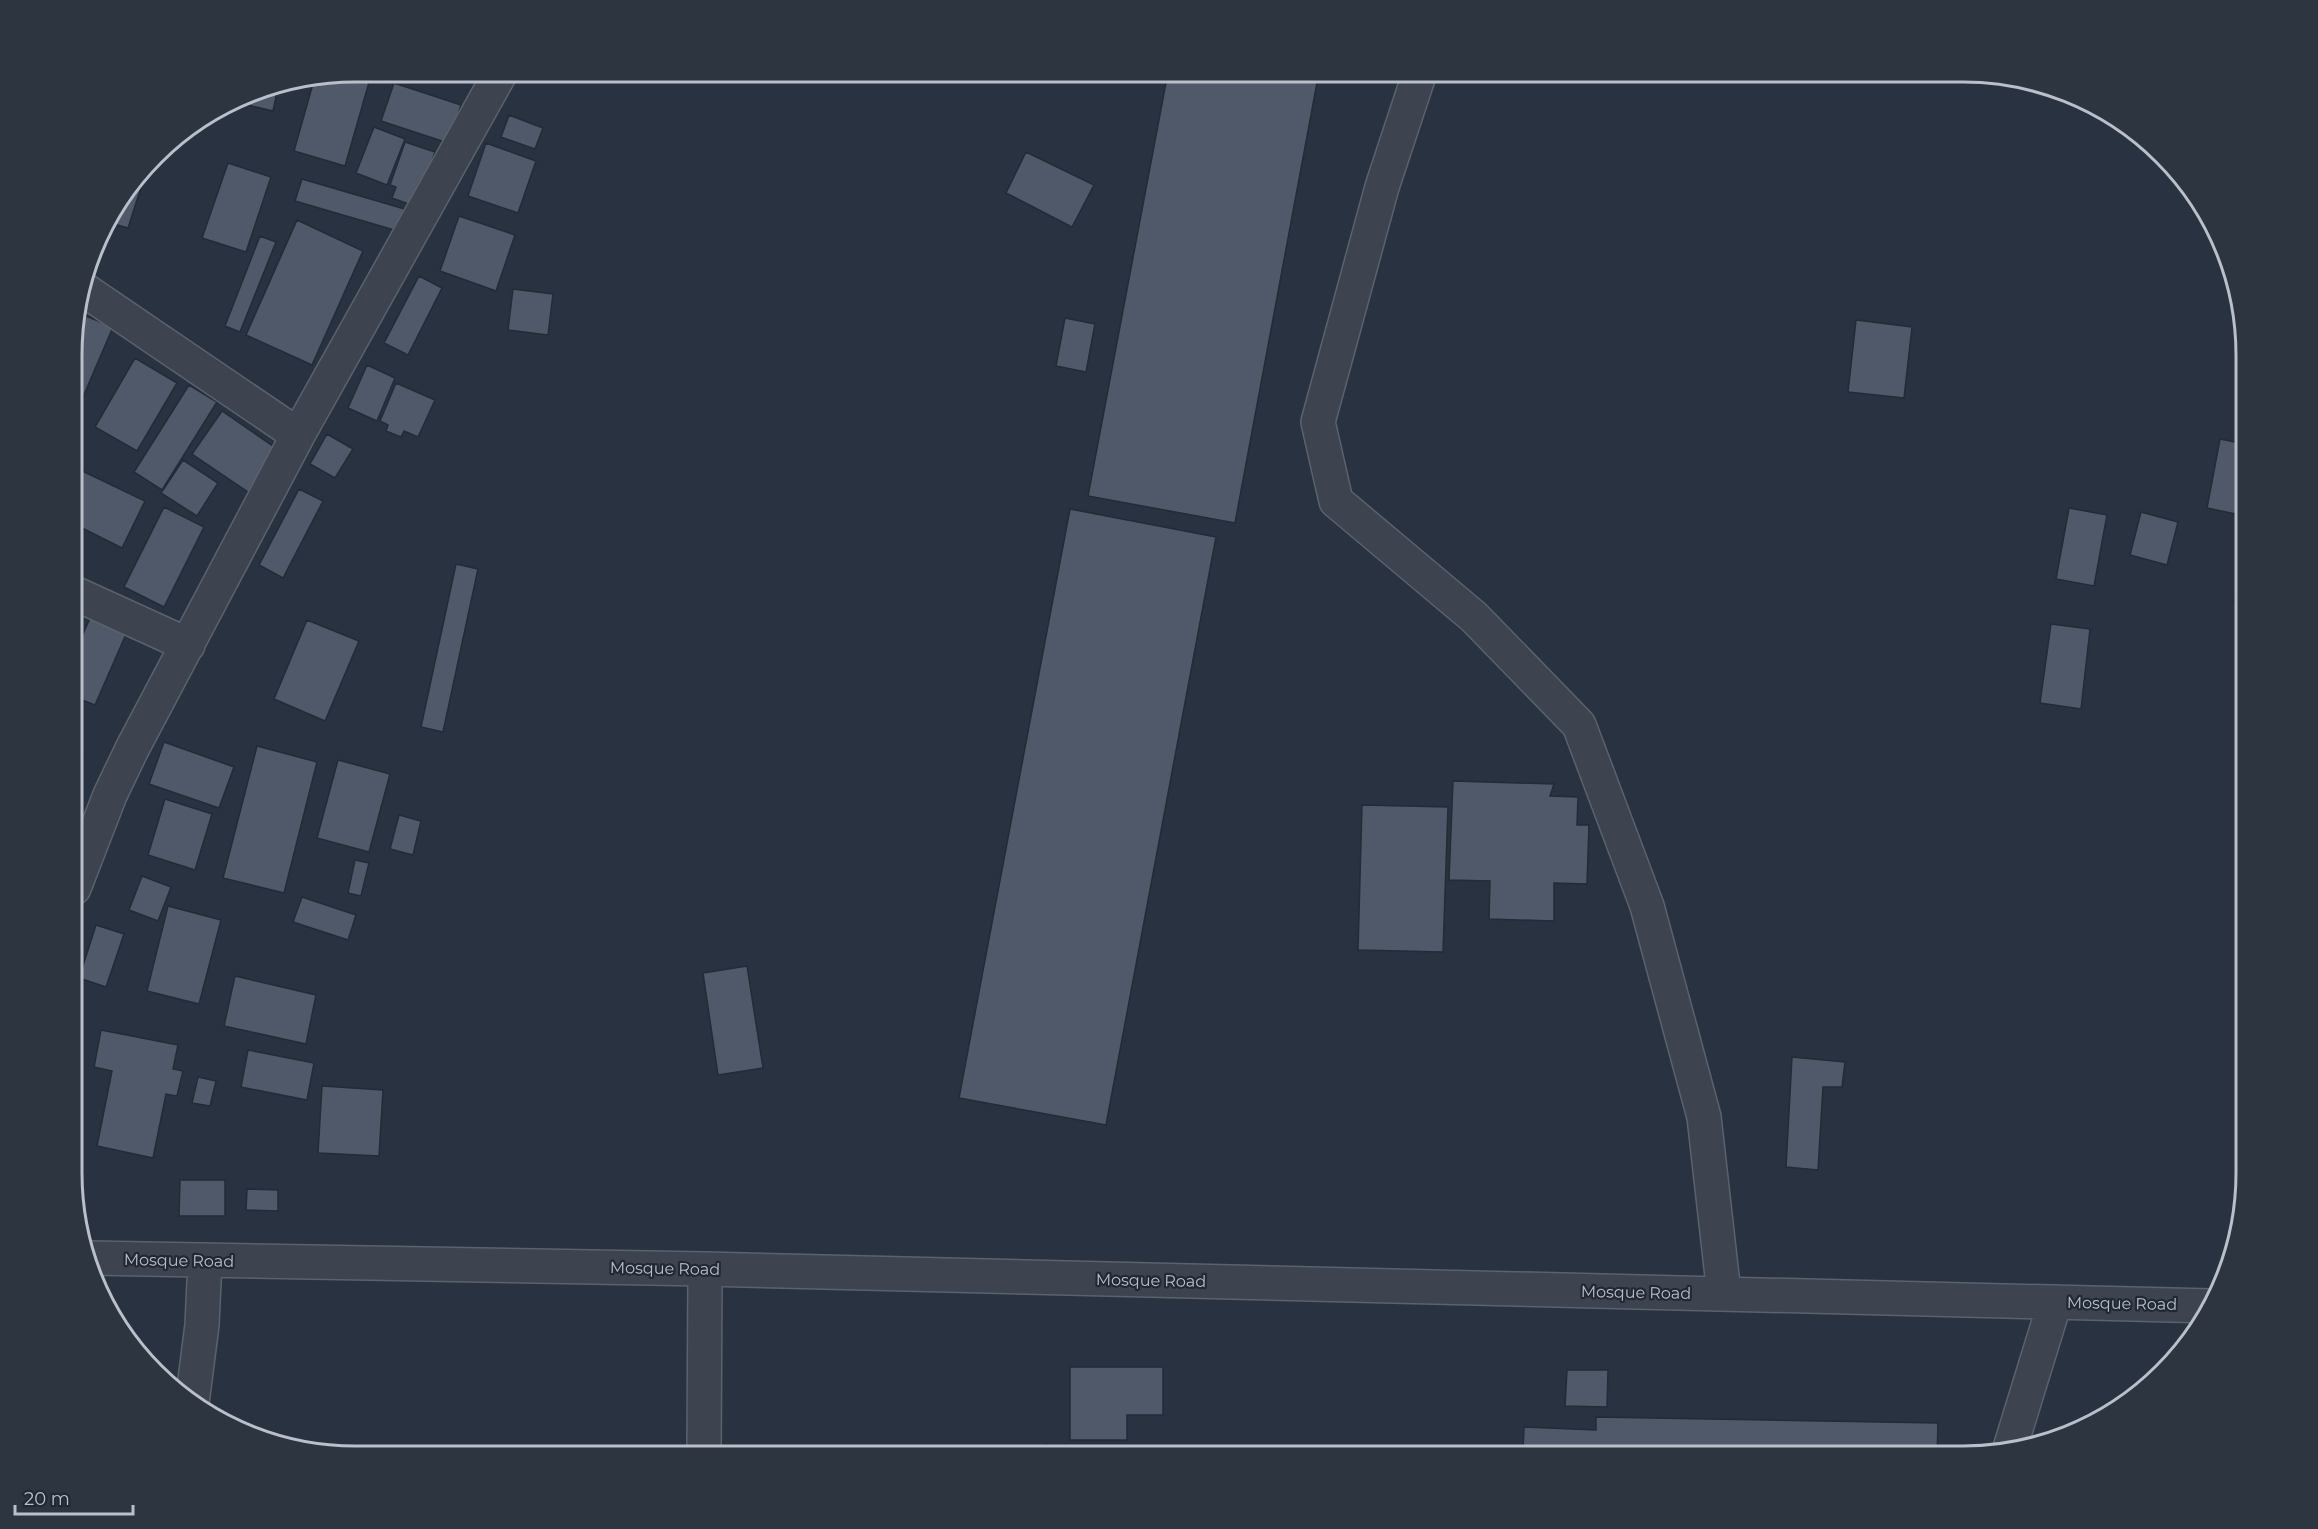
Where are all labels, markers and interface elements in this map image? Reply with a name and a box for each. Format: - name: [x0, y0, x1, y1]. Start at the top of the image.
- street label: Mosque Road: [124, 1250, 234, 1271]
- street label: Mosque Road: [610, 1258, 720, 1279]
- street label: Mosque Road: [1096, 1270, 1206, 1291]
- street label: Mosque Road: [1581, 1282, 1691, 1303]
- street label: Mosque Road: [2067, 1293, 2177, 1314]
- scale bar: [15, 1478, 134, 1516]
- text: 20 m: [24, 1488, 70, 1510]

